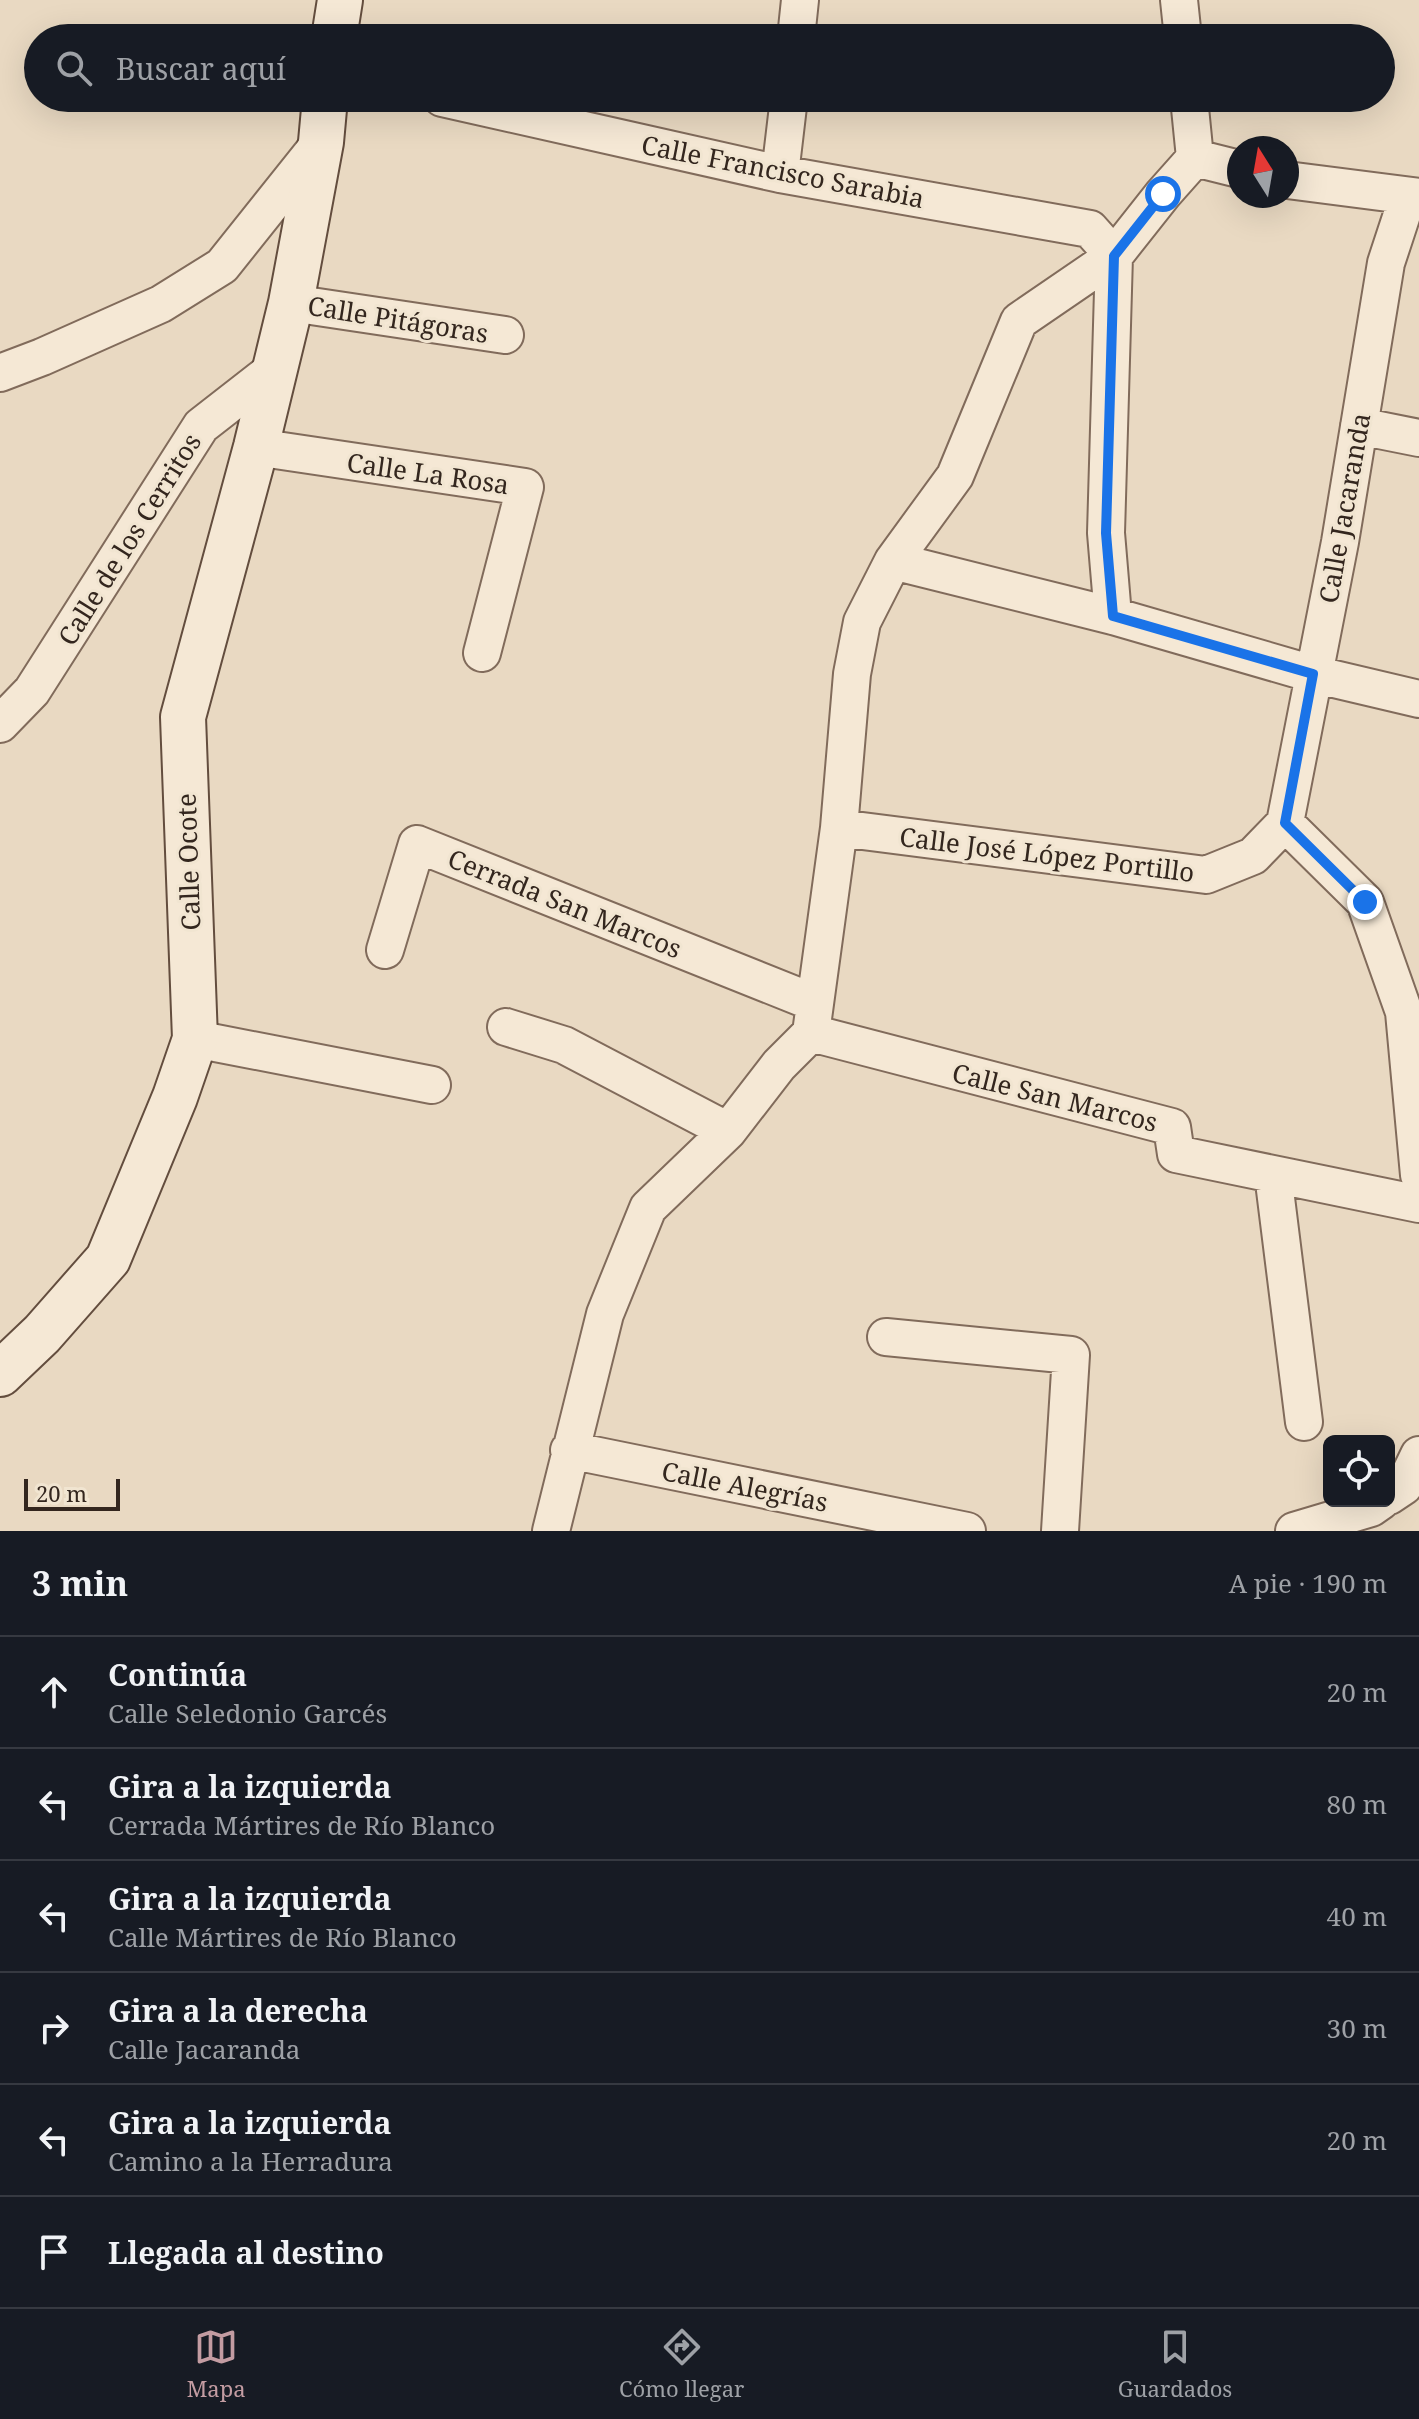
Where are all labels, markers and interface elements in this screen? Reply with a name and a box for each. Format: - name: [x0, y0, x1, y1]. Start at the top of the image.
- search box: [24, 24, 1395, 112]
- icon: search: [52, 46, 96, 90]
- text: Buscar aquí: [116, 48, 286, 89]
- street label: Calle Francisco Sarabia: [639, 126, 927, 216]
- north arrow: [1227, 136, 1299, 208]
- route start: [1145, 176, 1181, 212]
- street label: Calle Pitágoras: [305, 287, 491, 351]
- street label: Calle Jacaranda: [1310, 410, 1378, 606]
- street label: Calle de los Cerritos: [49, 426, 209, 652]
- street label: Calle La Rosa: [345, 444, 511, 502]
- street label: Calle Ocote: [168, 793, 208, 931]
- street label: Calle José López Portillo: [898, 818, 1196, 890]
- street label: Cerrada San Marcos: [443, 840, 687, 966]
- route end: [1347, 884, 1383, 920]
- street label: Calle San Marcos: [949, 1054, 1161, 1140]
- map controls: [1323, 1435, 1395, 1507]
- button: locate: [1323, 1435, 1395, 1507]
- street label: Calle Alegrías: [659, 1452, 831, 1520]
- scale bar: [24, 1475, 120, 1511]
- text: 20 m: [36, 1478, 87, 1508]
- text: 3 min: [32, 1560, 128, 1606]
- text: A pie · 190 m: [1229, 1565, 1387, 1601]
- text: Continúa: [108, 1654, 247, 1695]
- icon: ahead: [32, 1670, 76, 1714]
- text: 20 m: [1327, 1674, 1387, 1710]
- text: Calle Seledonio Garcés: [108, 1695, 387, 1731]
- text: Gira a la izquierda: [108, 1766, 391, 1807]
- icon: left: [32, 1782, 76, 1826]
- text: 80 m: [1327, 1786, 1387, 1822]
- text: Cerrada Mártires de Río Blanco: [108, 1807, 495, 1843]
- text: Gira a la izquierda: [108, 1878, 391, 1919]
- icon: left: [32, 1894, 76, 1938]
- text: 40 m: [1327, 1898, 1387, 1934]
- text: Calle Mártires de Río Blanco: [108, 1919, 457, 1955]
- text: Gira a la derecha: [108, 1990, 368, 2031]
- icon: right: [32, 2006, 76, 2050]
- text: 30 m: [1327, 2010, 1387, 2046]
- text: Calle Jacaranda: [108, 2031, 300, 2067]
- text: Gira a la izquierda: [108, 2102, 391, 2143]
- icon: left: [32, 2118, 76, 2162]
- text: 20 m: [1327, 2122, 1387, 2158]
- text: Camino a la Herradura: [108, 2143, 393, 2179]
- icon: arrive: [32, 2230, 76, 2274]
- text: Llegada al destino: [108, 2232, 384, 2273]
- tab: Mapa: [187, 2325, 246, 2403]
- tab: Cómo llegar: [619, 2325, 744, 2403]
- tab: Guardados: [1118, 2325, 1232, 2403]

